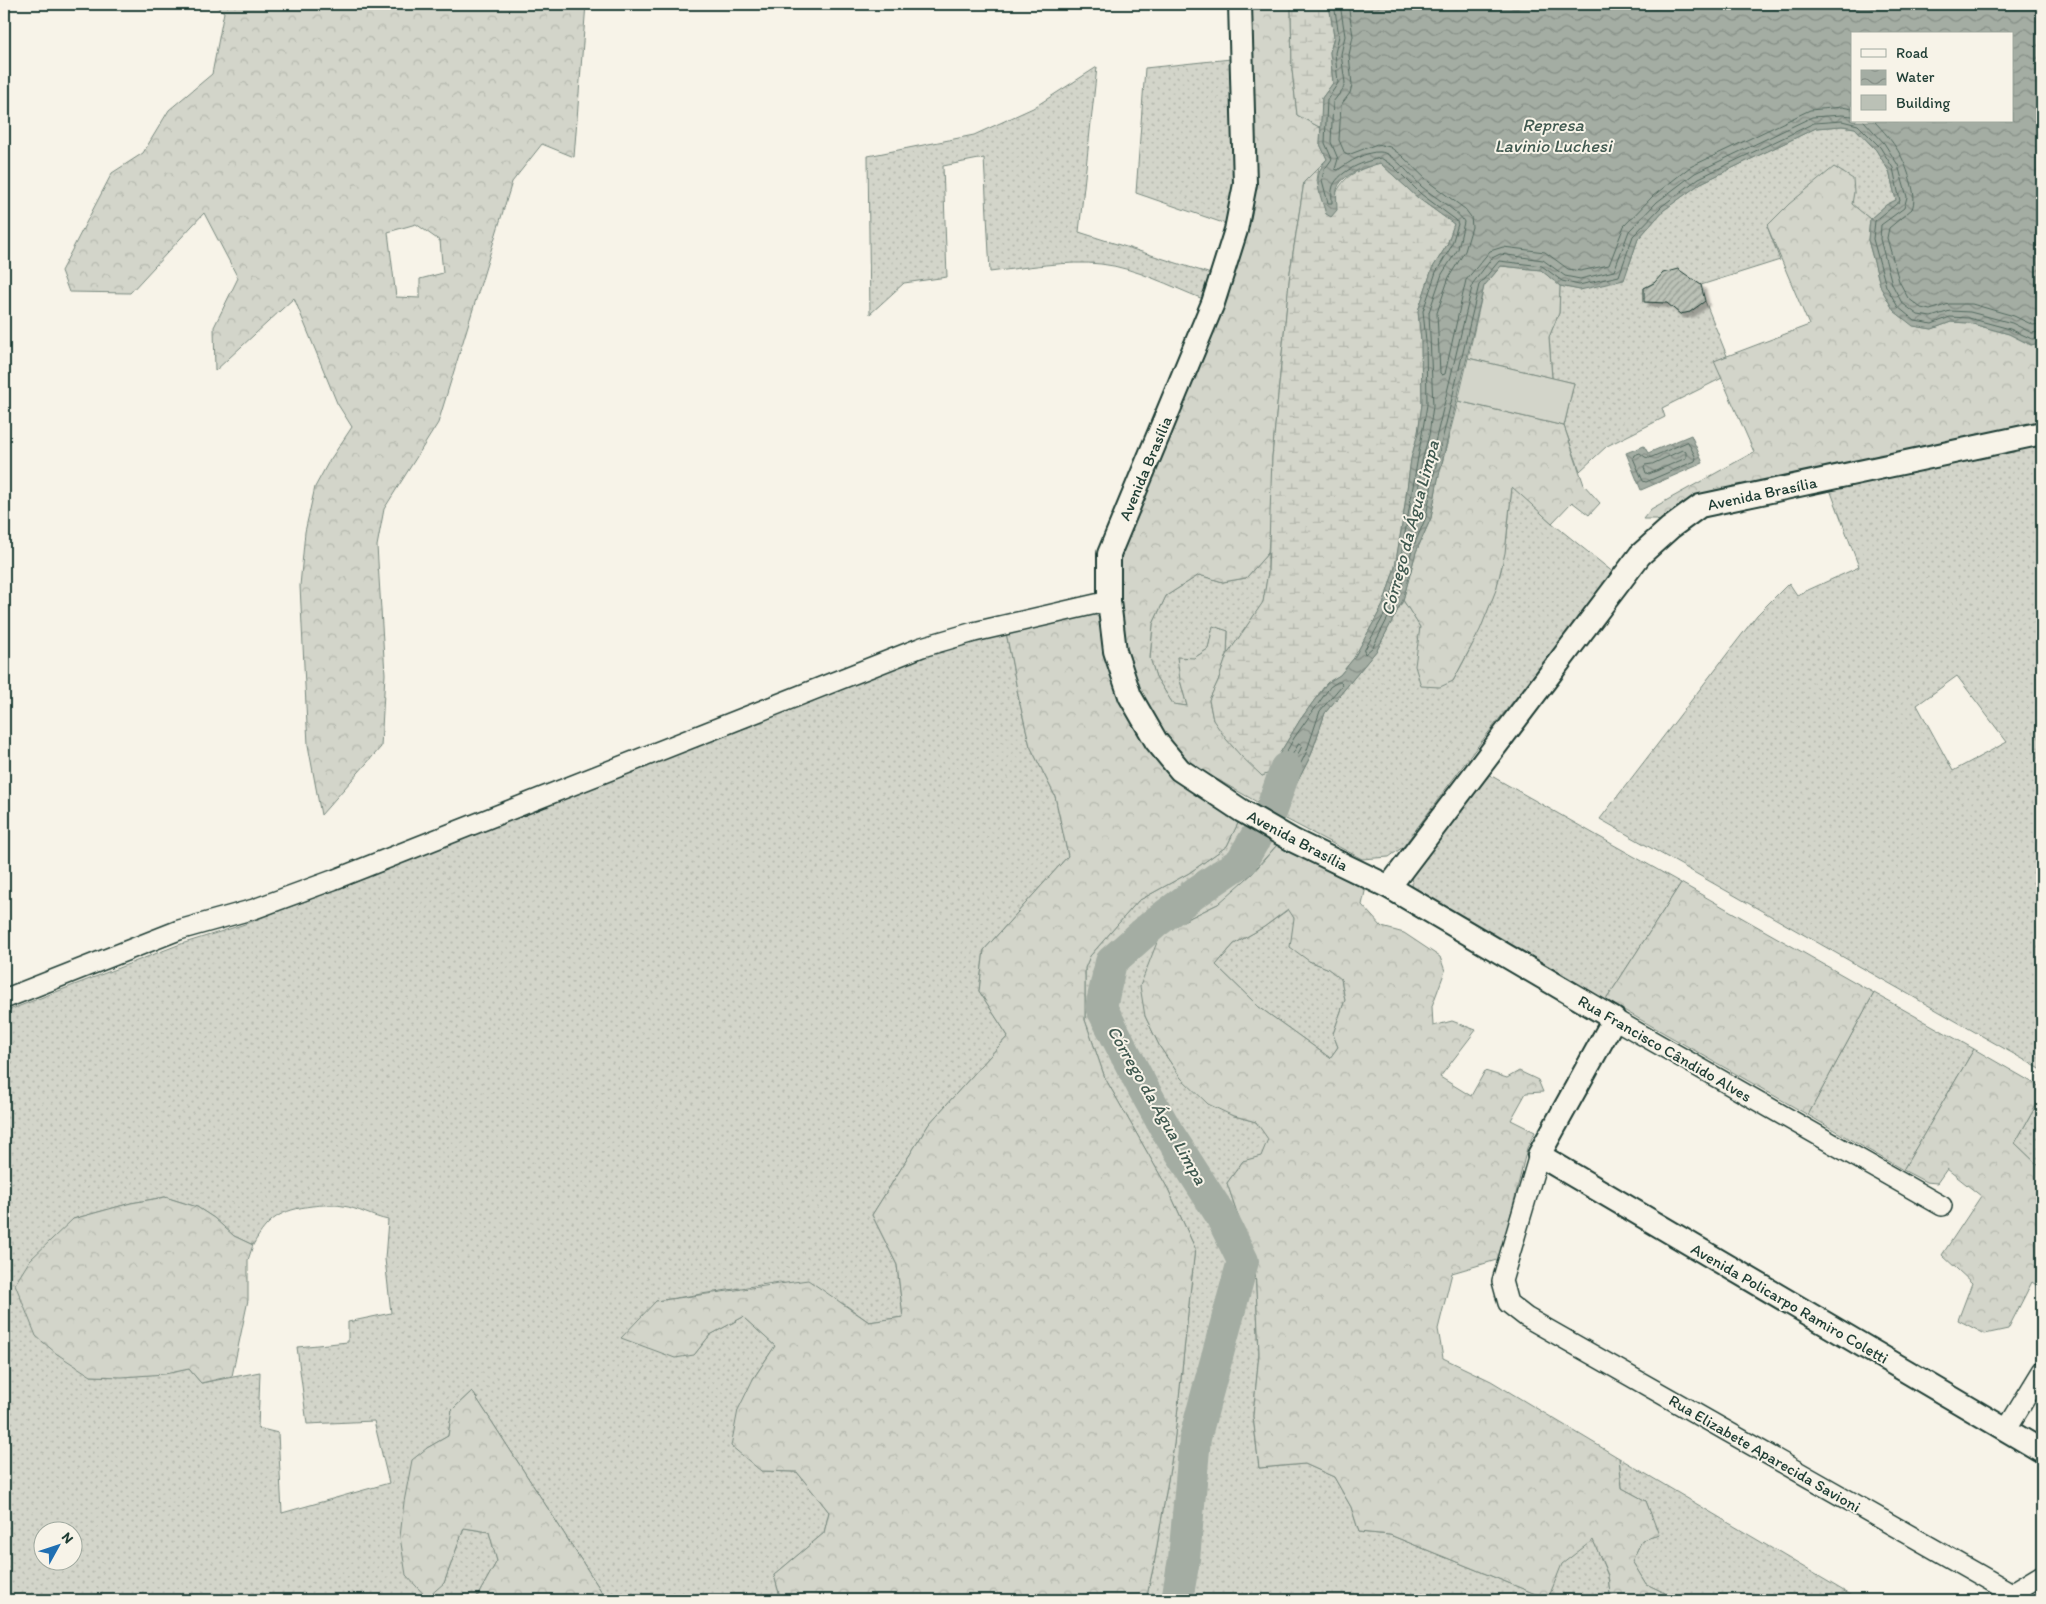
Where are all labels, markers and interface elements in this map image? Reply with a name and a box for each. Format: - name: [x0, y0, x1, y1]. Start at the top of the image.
- legend: [1851, 32, 2014, 122]
- text: Road: [1896, 44, 1929, 62]
- text: Water: [1896, 68, 1935, 86]
- text: Building: [1896, 94, 1950, 112]
- water label: Represa Lavinio Luchesi: [1494, 114, 1614, 157]
- street label: Avenida Brasília: [1115, 413, 1176, 523]
- water label: Córrego da Água Limpa: [1376, 437, 1444, 618]
- street label: Avenida Brasília: [1706, 472, 1819, 514]
- street label: Avenida Brasília: [1244, 806, 1352, 875]
- street label: Rua Francisco Cândido Alves: [1575, 991, 1755, 1106]
- water label: Córrego da Água Limpa: [1102, 1021, 1212, 1189]
- street label: Avenida Policarpo Ramiro Coletti: [1688, 1239, 1892, 1368]
- street label: Rua Elizabete Aparecida Savioni: [1665, 1391, 1864, 1516]
- north arrow: [32, 1522, 82, 1572]
- text: N: [58, 1529, 77, 1547]

